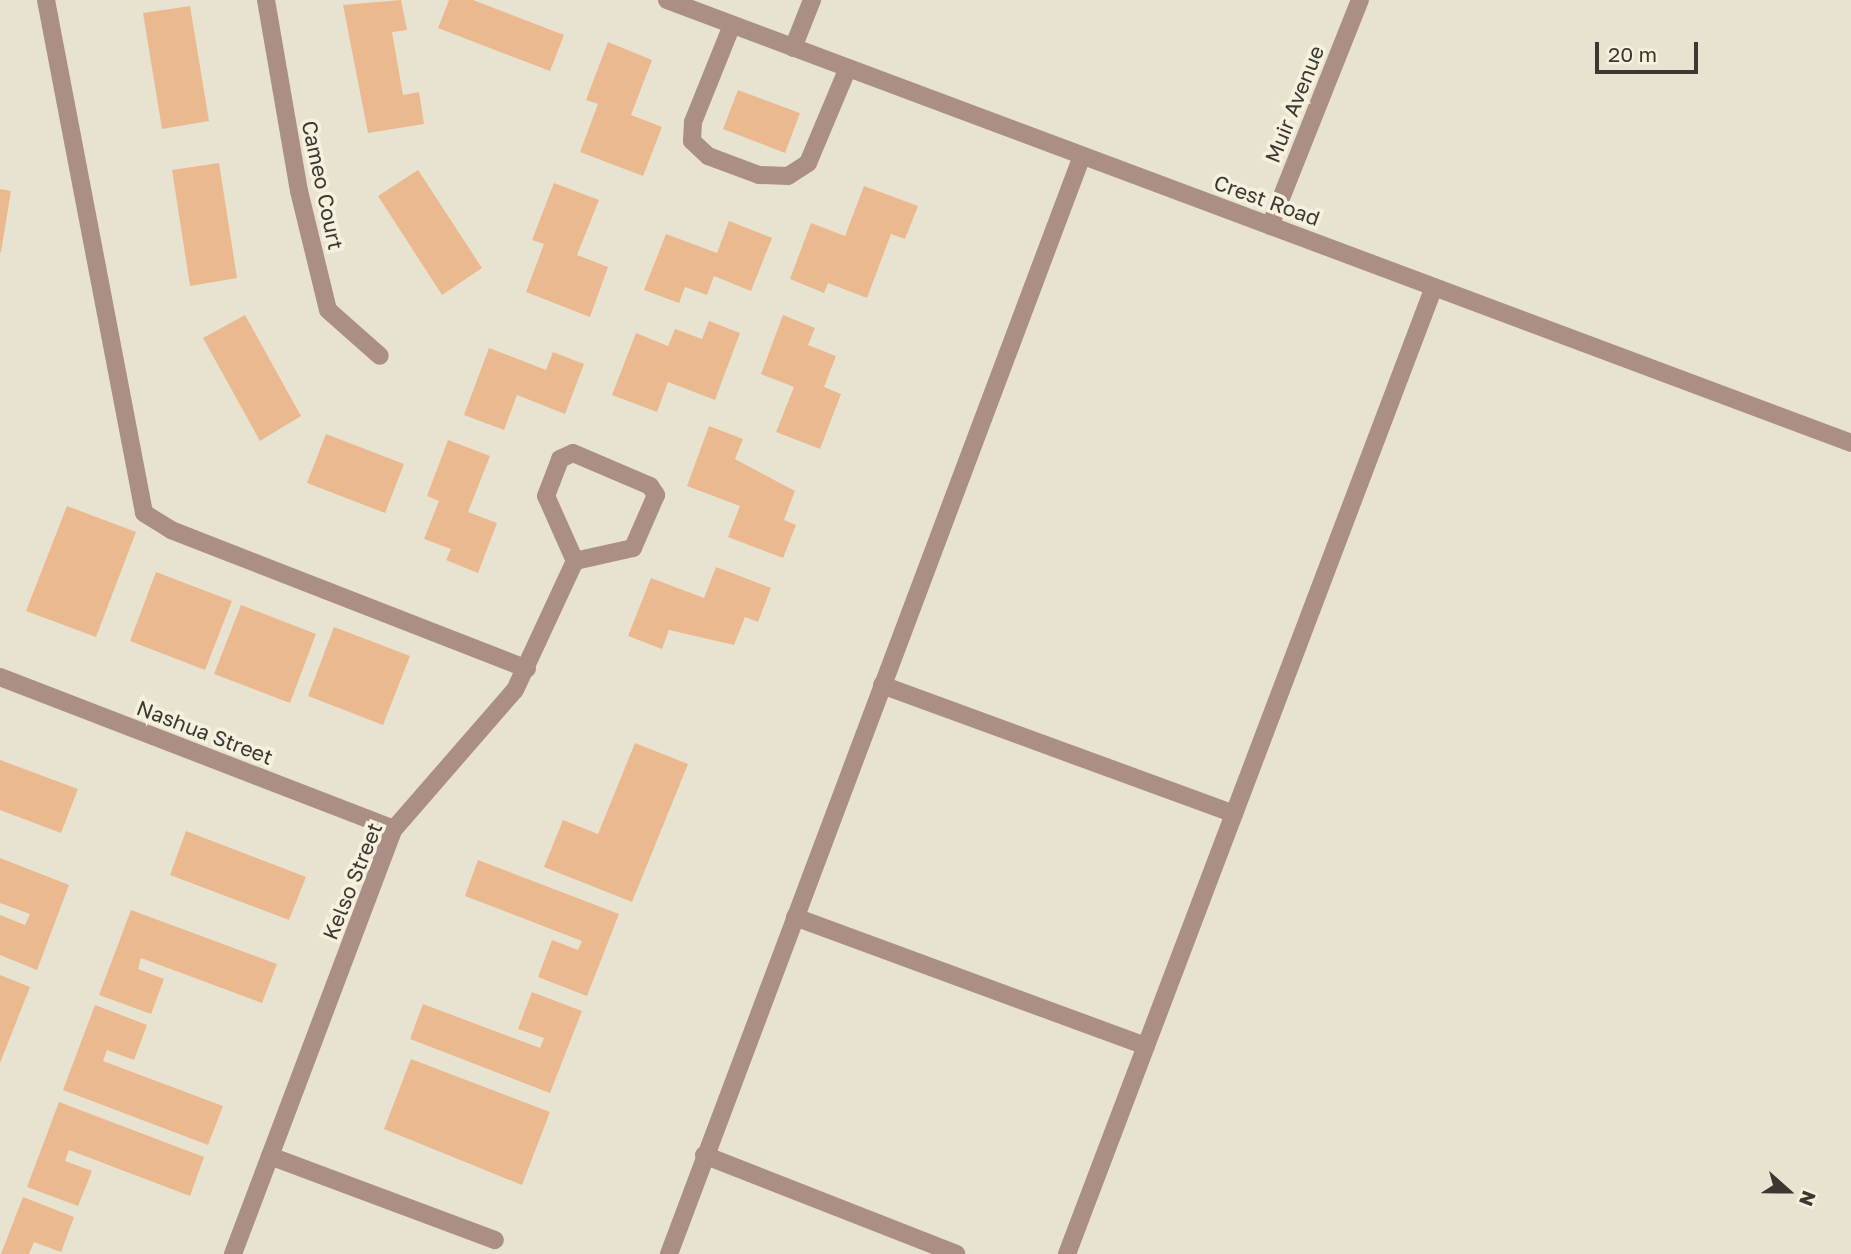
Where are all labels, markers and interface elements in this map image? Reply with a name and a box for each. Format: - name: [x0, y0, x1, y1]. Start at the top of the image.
- scale bar: [1599, 28, 1702, 72]
- text: 20 m: [1608, 41, 1657, 67]
- street label: Muir Avenue: [1259, 42, 1329, 166]
- street label: Cameo Court: [297, 118, 349, 252]
- street label: Crest Road: [1211, 169, 1323, 231]
- street label: Nashua Street: [133, 694, 277, 770]
- street label: Kelso Street: [317, 819, 387, 943]
- north arrow: [1753, 1156, 1823, 1226]
- text: N: [1795, 1188, 1821, 1210]

